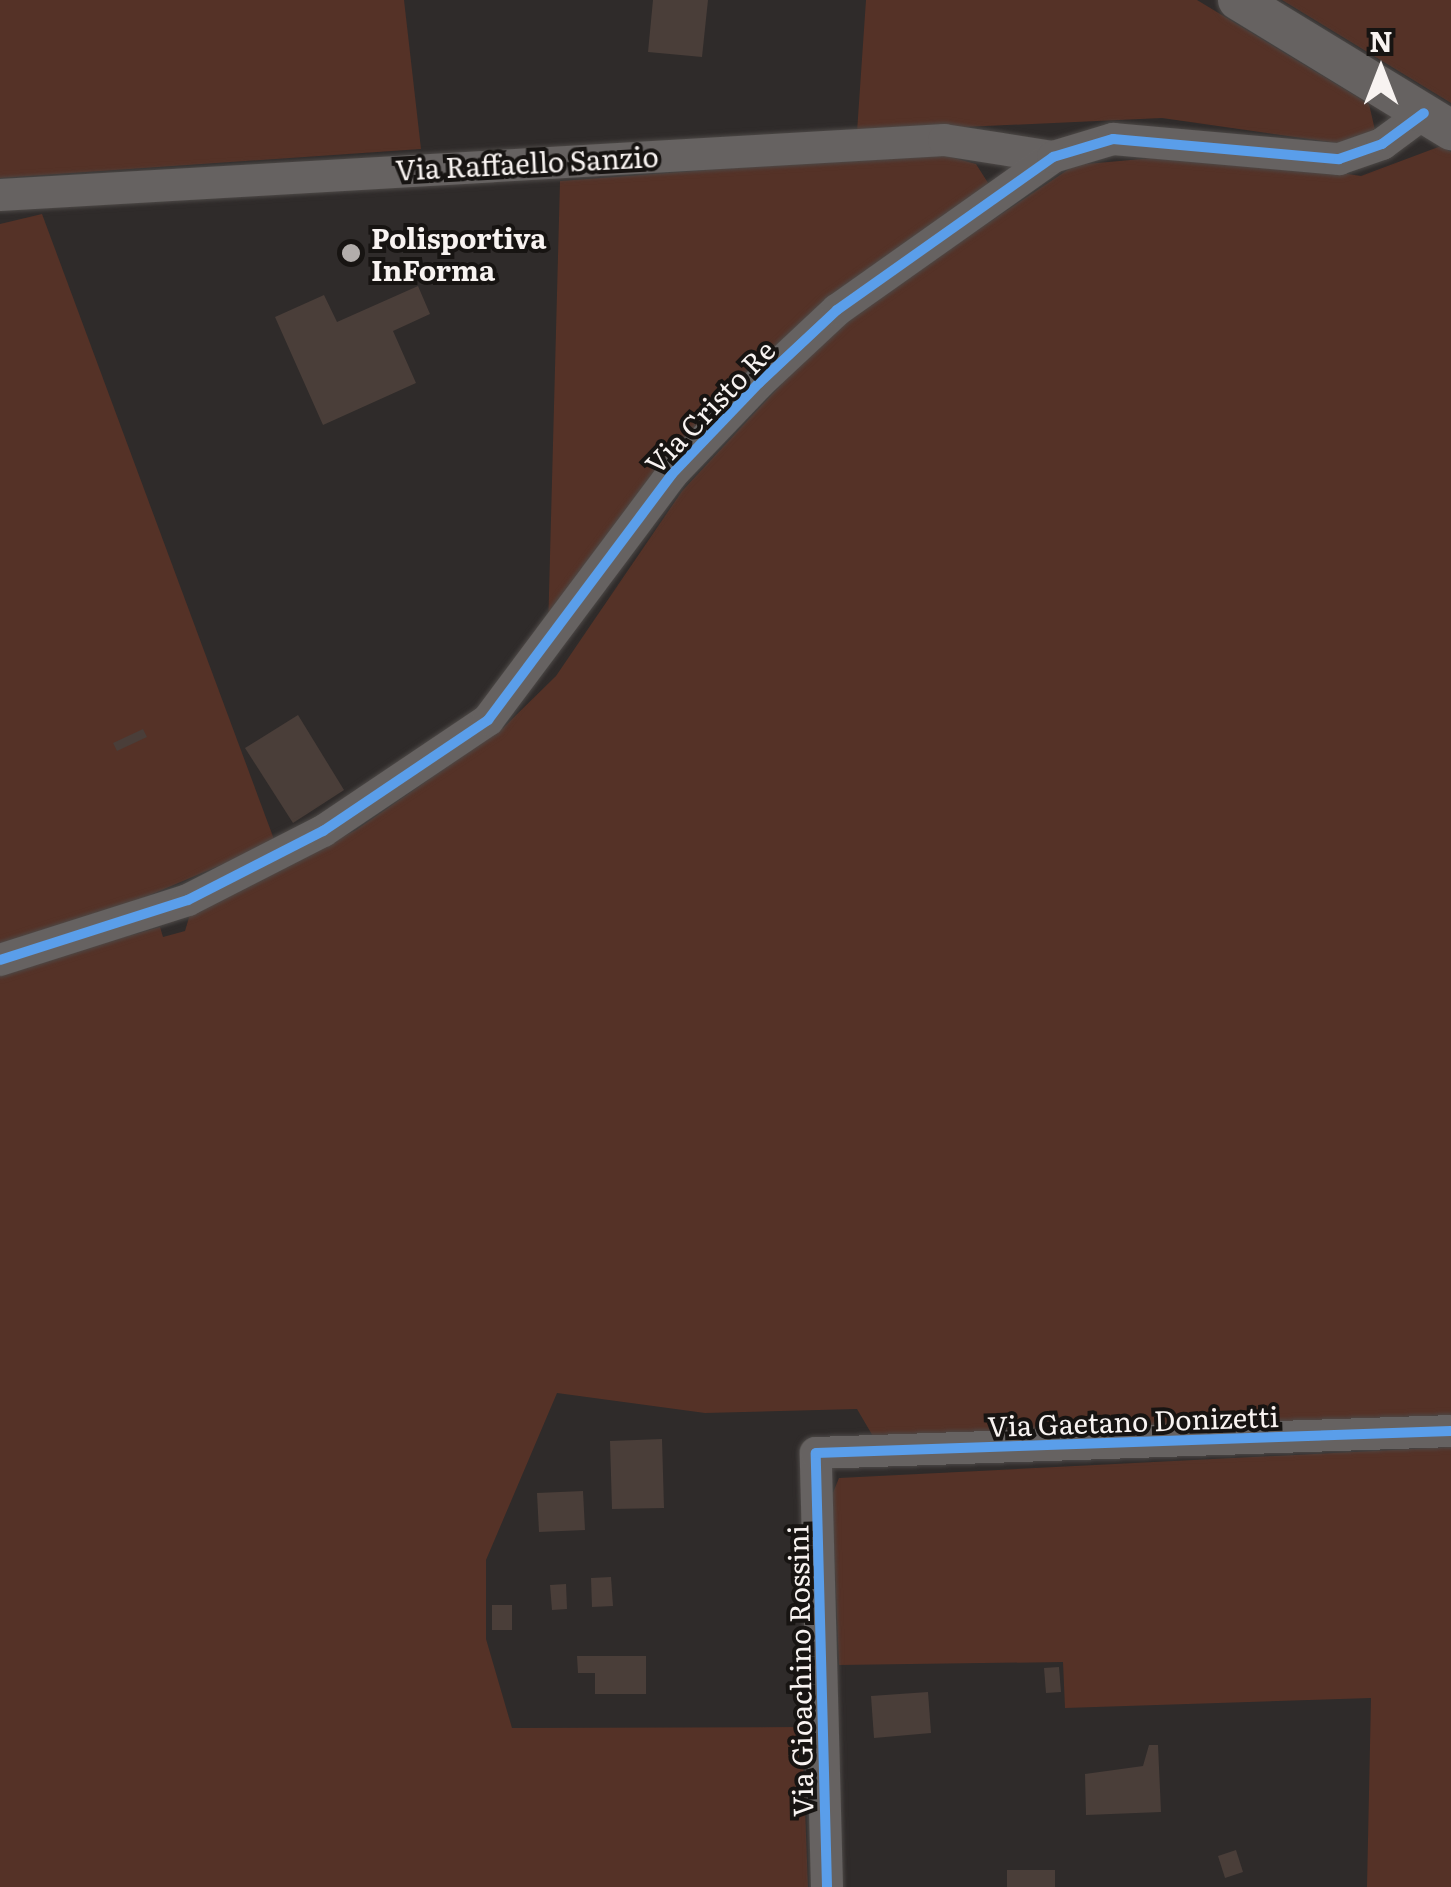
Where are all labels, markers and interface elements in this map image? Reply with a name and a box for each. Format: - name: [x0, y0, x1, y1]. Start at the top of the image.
- text: N: [1369, 19, 1393, 61]
- north arrow: [1331, 20, 1431, 120]
- street label: Via Raffaello Sanzio: [394, 138, 660, 186]
- place label: Polisportiva InForma: [371, 220, 546, 286]
- marker: Polisportiva InForma: [340, 242, 362, 264]
- street label: Via Cristo Re: [637, 332, 781, 480]
- street label: Via Gaetano Donizetti: [987, 1398, 1279, 1442]
- street label: Via Gioachino Rossini: [780, 1525, 818, 1817]

